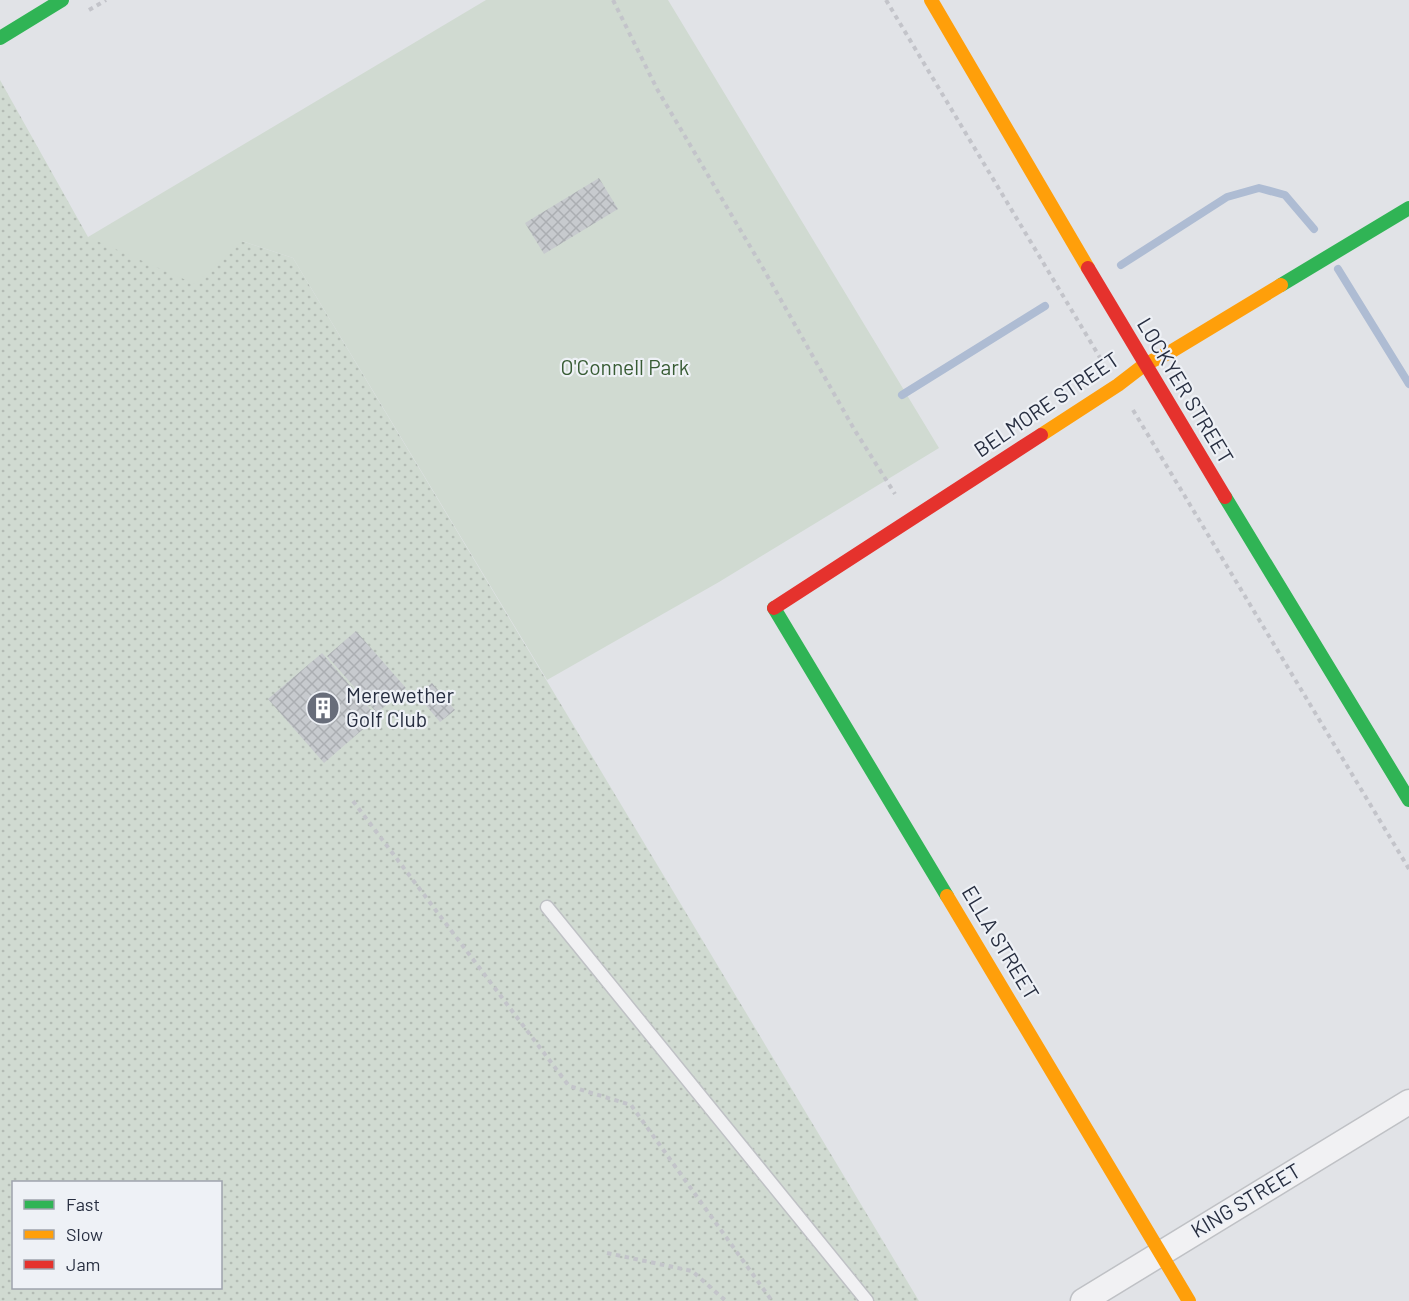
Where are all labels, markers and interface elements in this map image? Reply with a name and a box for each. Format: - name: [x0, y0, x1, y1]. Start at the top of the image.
- street label: LOCKYER STREET: [1133, 313, 1240, 468]
- street label: BELMORE STREET: [969, 346, 1123, 462]
- park label: O'Connell Park: [561, 354, 689, 379]
- place label: Merewether Golf Club: [346, 682, 455, 731]
- building icon: Merewether Golf Club: [305, 690, 341, 726]
- street label: ELLA STREET: [958, 881, 1045, 1004]
- street label: KING STREET: [1186, 1157, 1305, 1242]
- legend: [12, 1181, 222, 1289]
- text: Fast: [66, 1193, 100, 1215]
- text: Slow: [66, 1223, 103, 1245]
- text: Jam: [66, 1253, 100, 1275]

